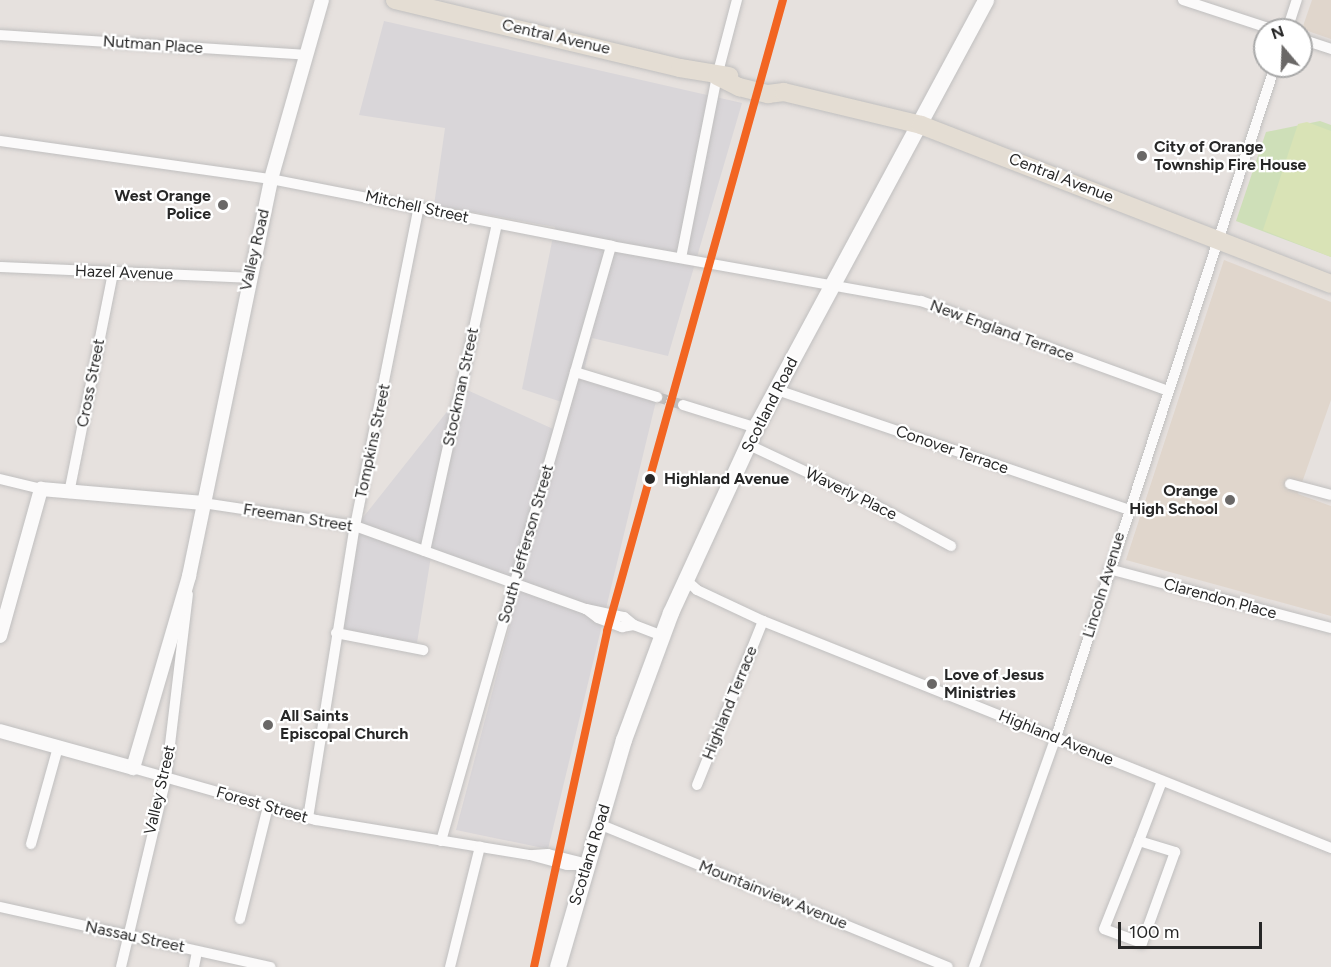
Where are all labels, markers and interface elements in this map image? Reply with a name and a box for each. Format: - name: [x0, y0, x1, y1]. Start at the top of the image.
- street label: Central Avenue: [500, 15, 612, 59]
- north arrow: [1253, 18, 1313, 78]
- text: N: [1269, 21, 1287, 43]
- street label: Nutman Place: [102, 32, 204, 58]
- place label: City of Orange Township Fire House: [1154, 137, 1306, 175]
- street label: Central Avenue: [1006, 149, 1116, 207]
- marker: City of Orange Township Fire House: [1135, 149, 1149, 163]
- place label: West Orange Police: [115, 186, 211, 224]
- street label: Mitchell Street: [363, 187, 471, 227]
- marker: West Orange Police: [216, 198, 230, 212]
- street label: Valley Road: [236, 207, 274, 293]
- street label: Hazel Avenue: [75, 262, 173, 284]
- street label: New England Terrace: [927, 296, 1077, 366]
- street label: Stockman Street: [439, 326, 483, 448]
- street label: Cross Street: [73, 337, 109, 429]
- street label: Scotland Road: [738, 354, 802, 456]
- street label: Tompkins Street: [351, 382, 395, 500]
- street label: Conover Terrace: [893, 422, 1011, 478]
- street label: South Jefferson Street: [494, 462, 558, 626]
- street label: Waverly Place: [802, 464, 900, 524]
- place label: Highland Avenue: [664, 469, 789, 489]
- marker: Highland Avenue: [641, 470, 659, 488]
- place label: Orange High School: [1129, 481, 1218, 519]
- marker: Orange High School: [1223, 493, 1237, 507]
- street label: Freeman Street: [242, 500, 354, 536]
- street label: Lincoln Avenue: [1079, 530, 1129, 640]
- street label: Clarendon Place: [1161, 575, 1279, 623]
- street label: Highland Terrace: [698, 643, 762, 763]
- place label: Love of Jesus Ministries: [944, 665, 1044, 703]
- marker: Love of Jesus Ministries: [925, 677, 939, 691]
- place label: All Saints Episcopal Church: [280, 706, 408, 744]
- street label: Highland Avenue: [996, 706, 1116, 770]
- marker: All Saints Episcopal Church: [261, 718, 275, 732]
- street label: Valley Street: [140, 743, 180, 837]
- street label: Forest Street: [214, 783, 310, 827]
- street label: Scotland Road: [566, 802, 614, 908]
- street label: Mountainview Avenue: [696, 856, 850, 934]
- scale bar: [1121, 910, 1265, 948]
- street label: Nassau Street: [83, 917, 187, 957]
- text: 100 m: [1129, 921, 1179, 943]

